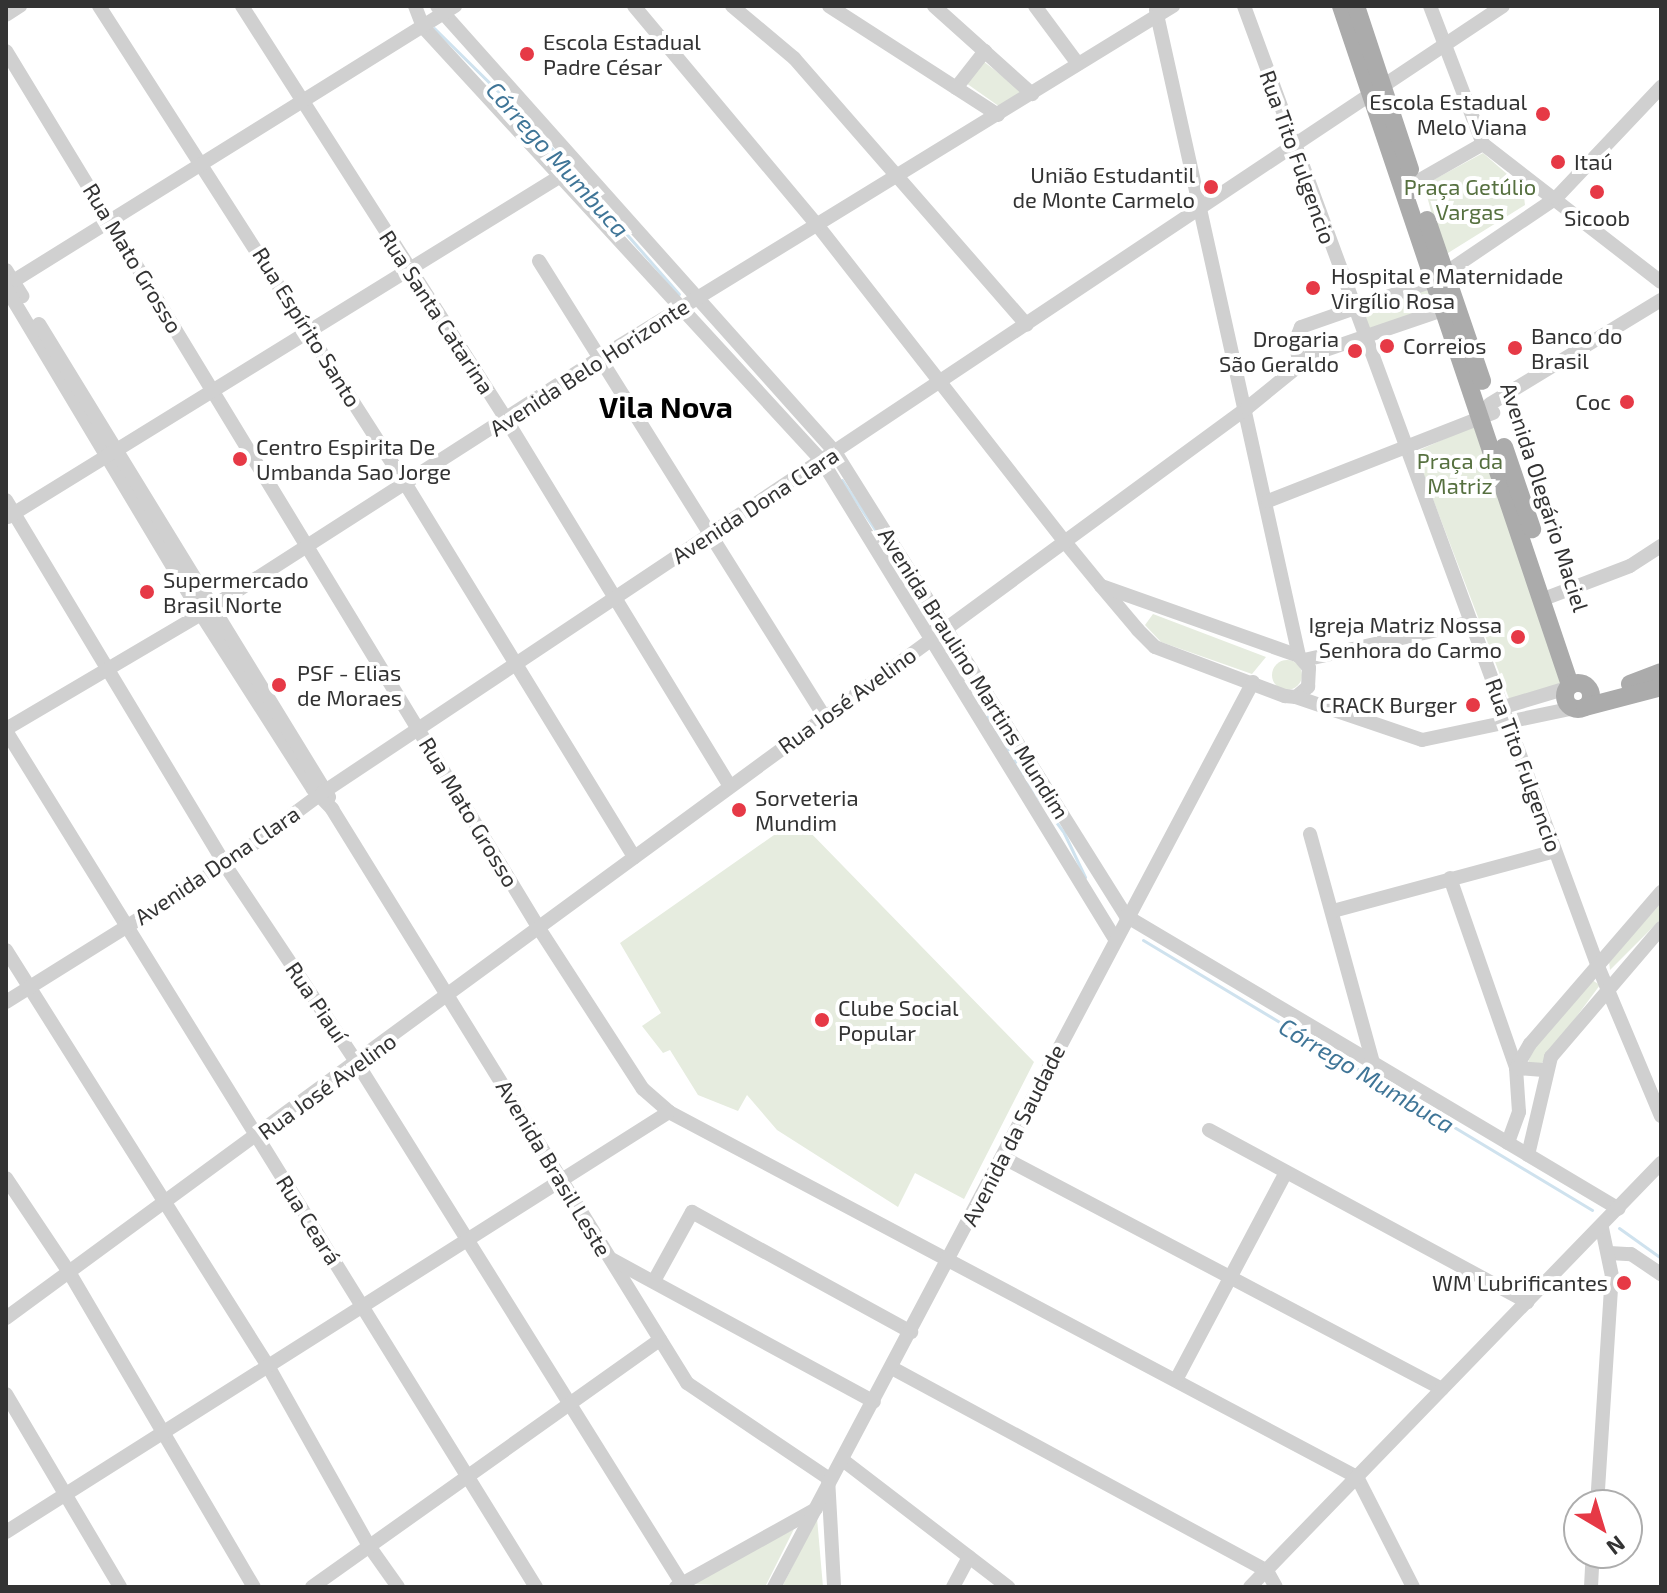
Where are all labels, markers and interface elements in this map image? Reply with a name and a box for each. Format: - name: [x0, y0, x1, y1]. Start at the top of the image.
- place label: Escola Estadual Padre César: [543, 28, 701, 80]
- marker: Escola Estadual Padre César: [518, 45, 536, 63]
- street label: Rua Tito Fulgencio: [1254, 66, 1342, 248]
- water label: Córrego Mumbuca: [481, 75, 635, 243]
- place label: Escola Estadual Melo Viana: [1369, 88, 1527, 140]
- marker: Escola Estadual Melo Viana: [1534, 105, 1552, 123]
- place label: Itaú: [1574, 149, 1613, 175]
- marker: Itaú: [1549, 153, 1567, 171]
- place label: União Estudantil de Monte Carmelo: [1012, 161, 1195, 212]
- park label: Praça Getúlio Vargas: [1404, 173, 1536, 224]
- street label: Rua Mato Grosso: [78, 178, 188, 338]
- marker: União Estudantil de Monte Carmelo: [1202, 178, 1220, 196]
- marker: Sicoob: [1588, 183, 1606, 201]
- place label: Sicoob: [1564, 205, 1630, 231]
- street label: Rua Santa Catarina: [374, 225, 500, 399]
- street label: Rua Espírito Santo: [247, 242, 367, 412]
- place label: Hospital e Maternidade Virgílio Rosa: [1331, 262, 1564, 314]
- marker: Hospital e Maternidade Virgílio Rosa: [1302, 277, 1324, 299]
- street label: Avenida Belo Horizonte: [485, 293, 693, 441]
- place label: Banco do Brasil: [1531, 322, 1623, 374]
- place label: Drogaria São Geraldo: [1219, 325, 1339, 376]
- place label: Correios: [1403, 333, 1486, 359]
- marker: Correios: [1378, 337, 1396, 355]
- marker: Banco do Brasil: [1506, 339, 1524, 357]
- marker: Drogaria São Geraldo: [1346, 342, 1364, 360]
- street label: Avenida Olegário Maciel: [1495, 379, 1595, 615]
- district label: Vila Nova: [599, 388, 733, 424]
- place label: Coc: [1575, 389, 1611, 415]
- marker: Coc: [1618, 393, 1636, 411]
- place label: Centro Espirita De Umbanda Sao Jorge: [256, 433, 451, 484]
- street label: Avenida Dona Clara: [667, 441, 843, 569]
- park label: Praça da Matriz: [1417, 447, 1503, 498]
- marker: Centro Espirita De Umbanda Sao Jorge: [231, 450, 249, 468]
- street label: Avenida Braulino Martins Mundim: [873, 522, 1075, 824]
- place label: Supermercado Brasil Norte: [163, 566, 309, 618]
- marker: Supermercado Brasil Norte: [138, 583, 156, 601]
- place label: Igreja Matriz Nossa Senhora do Carmo: [1309, 611, 1502, 662]
- marker: Igreja Matriz Nossa Senhora do Carmo: [1509, 628, 1527, 646]
- street label: Rua José Avelino: [773, 641, 921, 759]
- place label: PSF - Elias de Moraes: [297, 659, 402, 710]
- marker: PSF - Elias de Moraes: [268, 674, 290, 696]
- street label: Rua Tito Fulgencio: [1480, 674, 1568, 856]
- place label: CRACK Burger: [1319, 692, 1457, 718]
- marker: CRACK Burger: [1464, 696, 1482, 714]
- street label: Rua Mato Grosso: [414, 732, 524, 892]
- place label: Sorveteria Mundim: [755, 784, 859, 836]
- street label: Avenida Dona Clara: [129, 800, 305, 930]
- marker: Sorveteria Mundim: [730, 801, 748, 819]
- street label: Rua Piauí: [280, 957, 354, 1047]
- place label: Clube Social Popular: [838, 994, 959, 1046]
- marker: Clube Social Popular: [813, 1011, 831, 1029]
- water label: Córrego Mumbuca: [1274, 1011, 1460, 1139]
- street label: Rua José Avelino: [253, 1027, 401, 1145]
- street label: Avenida da Saudade: [956, 1040, 1070, 1230]
- street label: Avenida Brasil Leste: [491, 1075, 617, 1261]
- street label: Rua Ceará: [271, 1170, 347, 1270]
- place label: WM Lubrificantes: [1432, 1270, 1608, 1296]
- marker: WM Lubrificantes: [1615, 1274, 1633, 1292]
- north arrow: [1563, 1489, 1643, 1569]
- text: N: [1602, 1531, 1631, 1561]

